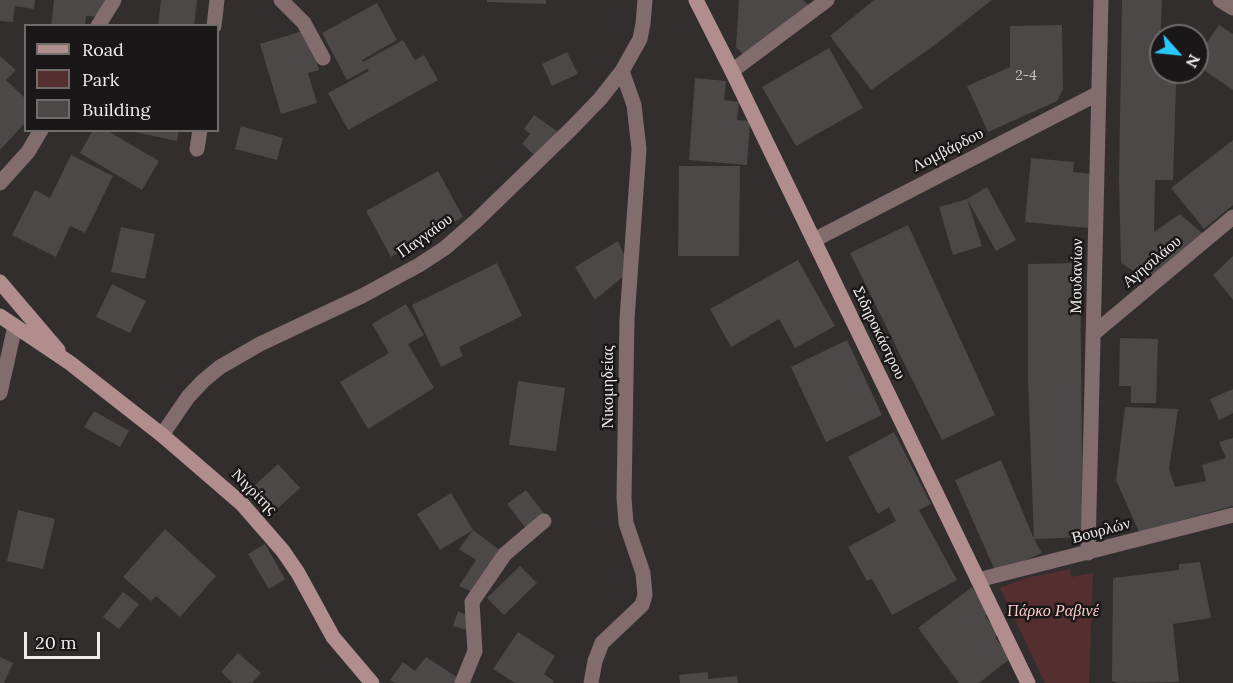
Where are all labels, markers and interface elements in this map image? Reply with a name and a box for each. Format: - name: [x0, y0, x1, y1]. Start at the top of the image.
- legend: [24, 24, 219, 132]
- north arrow: [1149, 24, 1209, 84]
- text: Road: [82, 38, 124, 61]
- text: N: [1182, 51, 1205, 71]
- text: Park: [82, 68, 119, 91]
- house number: 2-4: [1015, 68, 1037, 84]
- text: Building: [82, 98, 150, 121]
- street label: Λομβάρδου: [909, 124, 987, 176]
- street label: Παγγαίου: [394, 210, 456, 262]
- street label: Αγησιλάου: [1119, 232, 1185, 292]
- street label: Μουδανίων: [1067, 238, 1087, 314]
- street label: Σιδηροκάστρου: [848, 284, 910, 382]
- street label: Νικομηδείας: [598, 345, 618, 429]
- street label: Νιγρίτης: [227, 465, 281, 519]
- street label: Βουρλών: [1069, 514, 1133, 548]
- park label: Πάρκο Ραβινέ: [1007, 601, 1099, 621]
- scale bar: [27, 620, 104, 658]
- text: 20 m: [35, 631, 77, 654]

